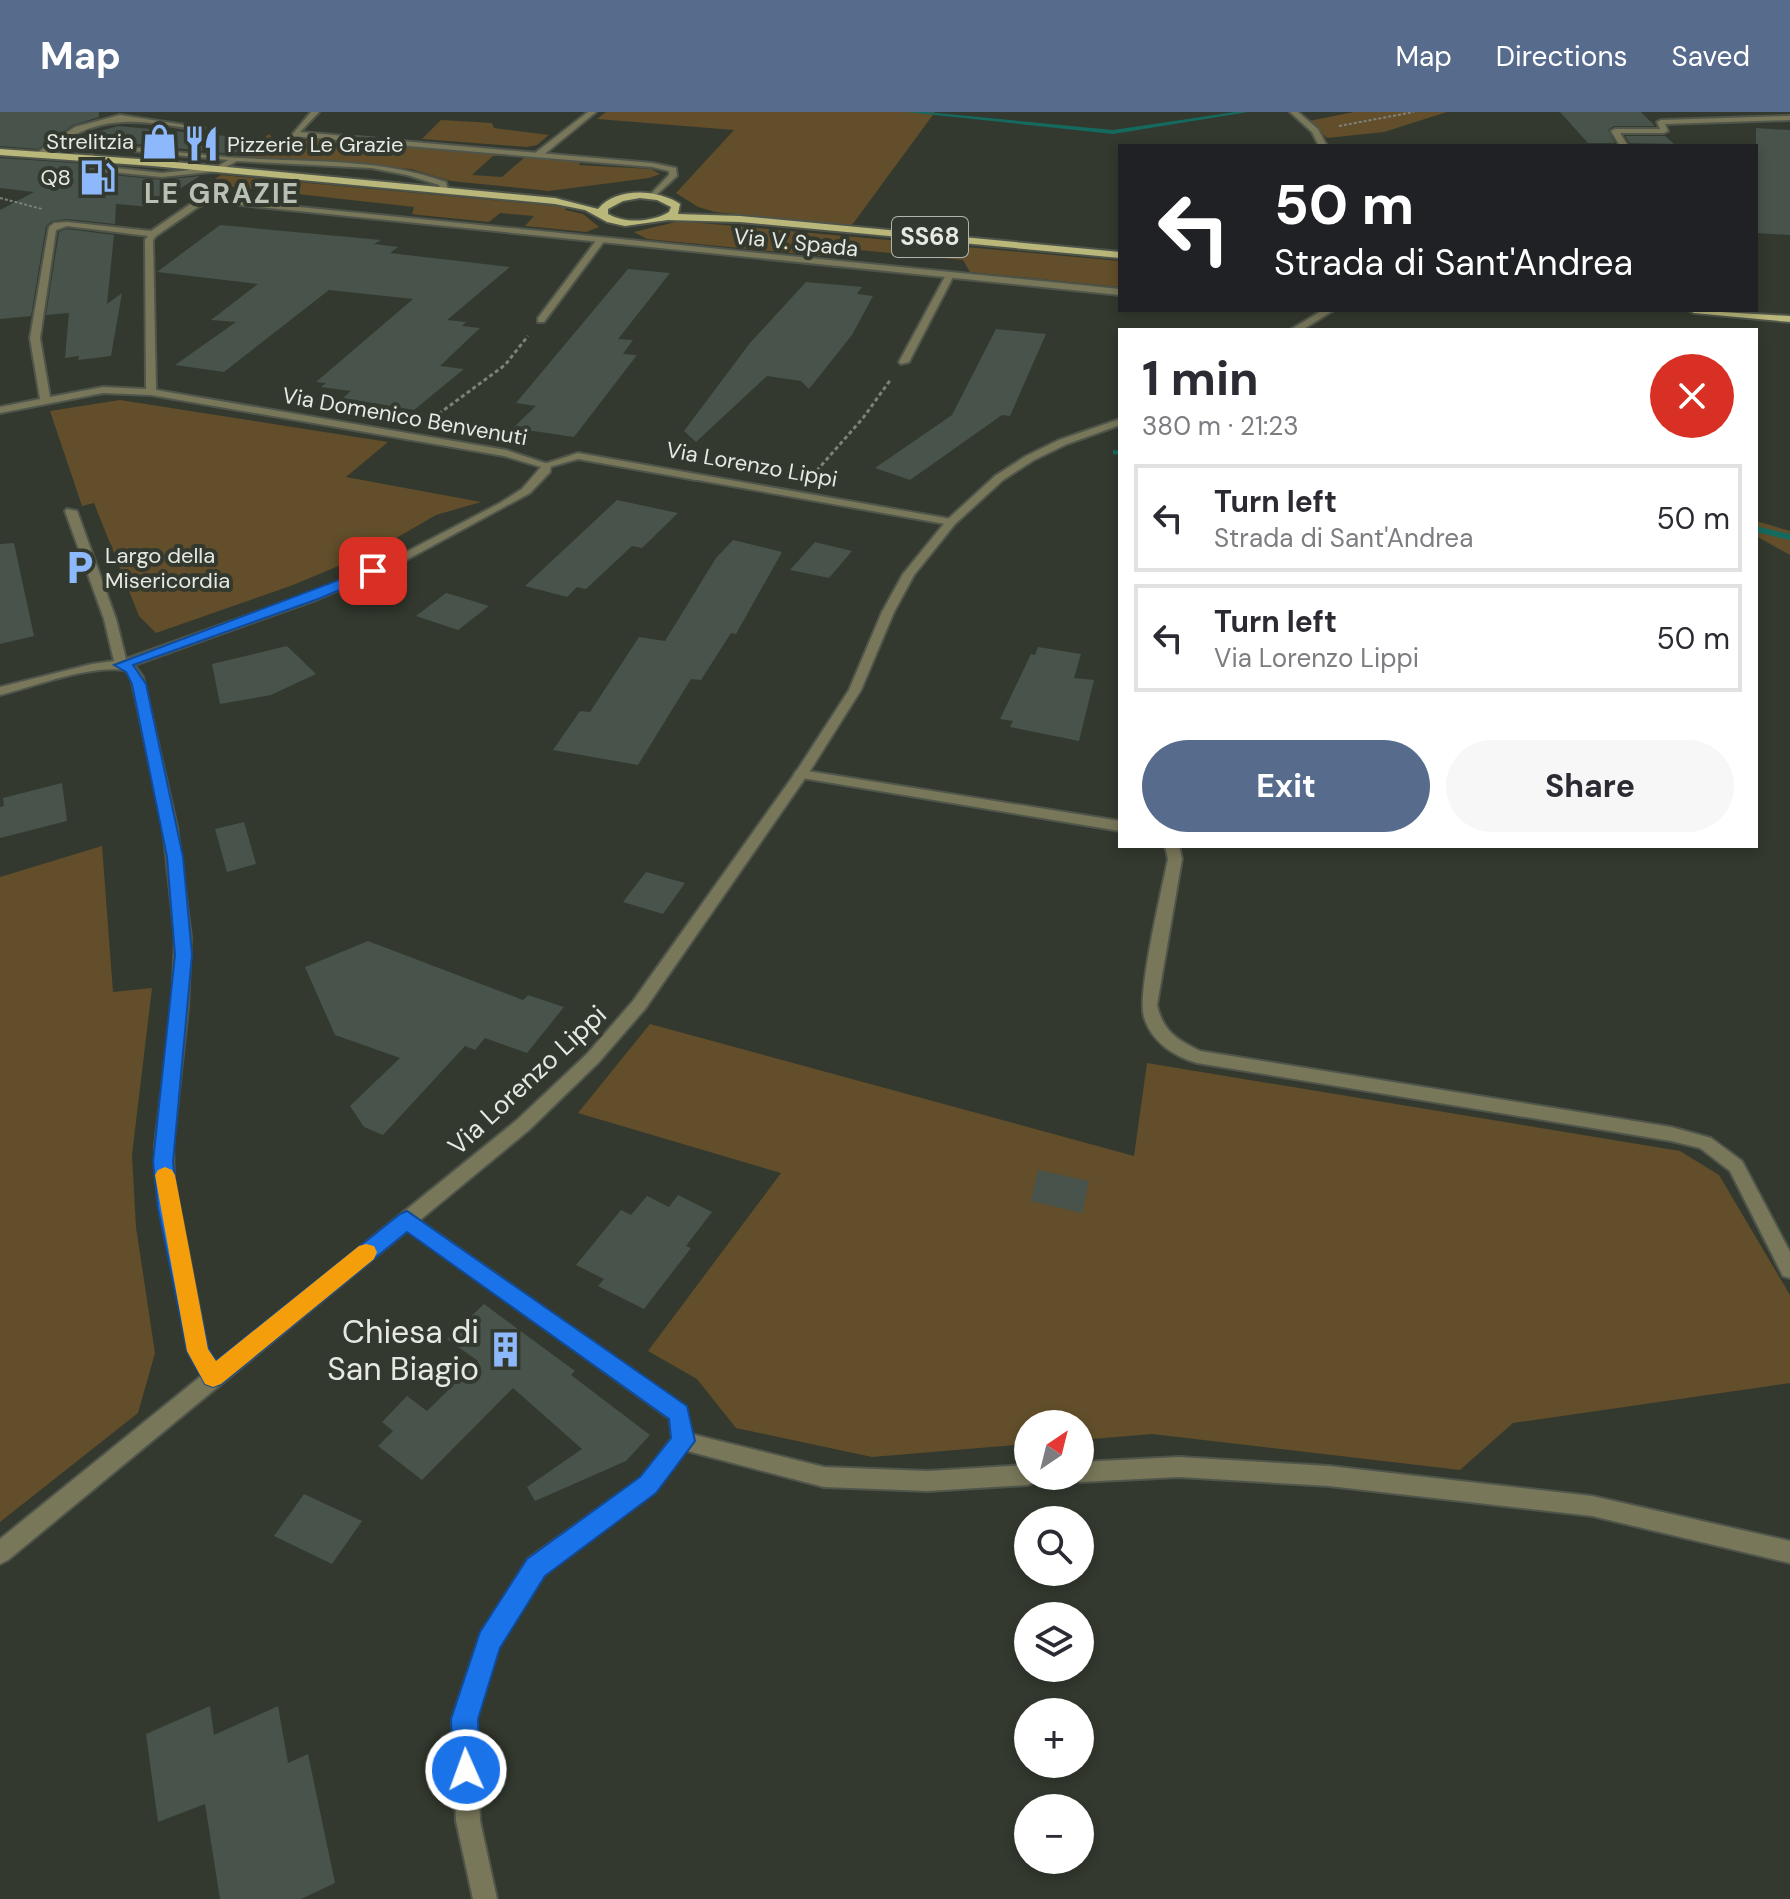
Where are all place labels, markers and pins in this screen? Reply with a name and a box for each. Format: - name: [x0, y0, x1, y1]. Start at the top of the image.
- shop icon: Strelitzia: [141, 122, 179, 160]
- restaurant icon: Pizzerie Le Grazie: [182, 125, 220, 163]
- place label: Strelitzia: [46, 127, 134, 156]
- place label: Pizzerie Le Grazie: [227, 130, 404, 159]
- fuel station icon: Q8: [78, 158, 116, 196]
- place label: Q8: [41, 163, 71, 192]
- pin: [339, 537, 407, 605]
- place label: Largo della Misericordia: [105, 541, 230, 595]
- parking icon: Largo della Misericordia: [60, 549, 98, 587]
- place label: Chiesa di San Biagio: [327, 1311, 479, 1390]
- building icon: Chiesa di San Biagio: [486, 1331, 524, 1369]

